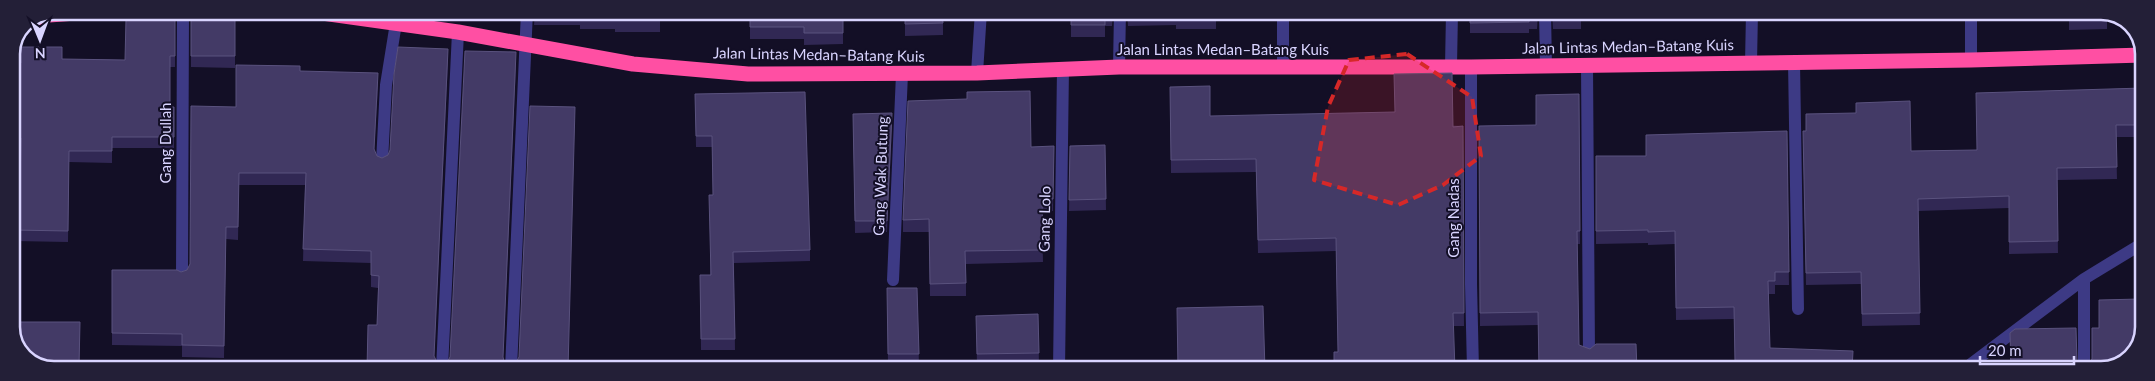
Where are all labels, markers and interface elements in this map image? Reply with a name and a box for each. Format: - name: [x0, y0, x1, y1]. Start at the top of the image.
- north arrow: [15, 15, 65, 65]
- street label: Jalan Lintas Medan–Batang Kuis: [1522, 35, 1734, 57]
- street label: Jalan Lintas Medan–Batang Kuis: [1117, 40, 1329, 58]
- street label: Jalan Lintas Medan–Batang Kuis: [713, 43, 925, 65]
- text: N: [35, 45, 46, 62]
- street label: Gang Dullah: [156, 103, 174, 183]
- street label: Gang Wak Butung: [869, 116, 891, 236]
- street label: Gang Nadas: [1444, 178, 1462, 258]
- street label: Gang Lolo: [1034, 186, 1054, 252]
- scale bar: [1980, 334, 2074, 366]
- text: 20 m: [1988, 341, 2022, 359]

